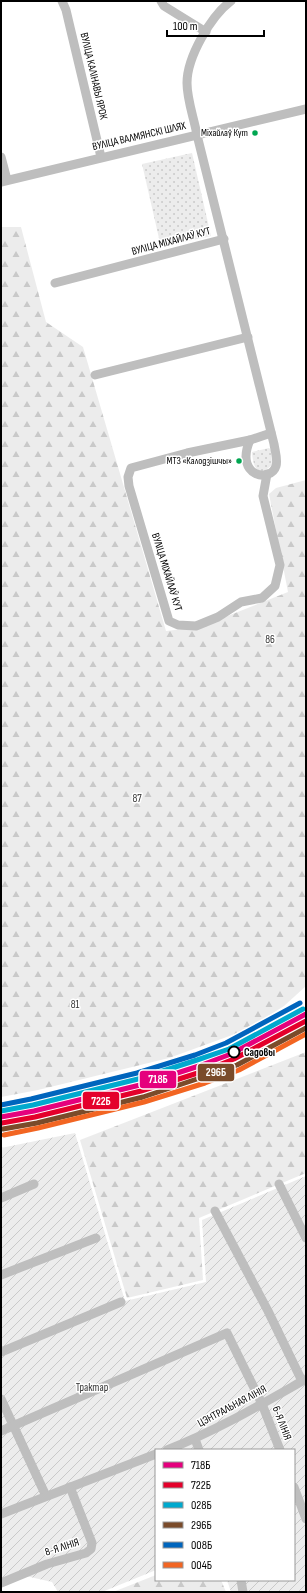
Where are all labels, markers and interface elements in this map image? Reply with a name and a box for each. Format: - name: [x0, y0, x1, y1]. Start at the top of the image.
- scale bar: [167, 12, 264, 38]
- text: 100 m: [173, 19, 198, 34]
- street label: ВУЛІЦА КАЛІНАВЫ ЯРОК: [78, 31, 110, 121]
- street label: ВУЛІЦА ВАЛМЯНСКІ ШЛЯХ: [91, 119, 187, 153]
- place label: Міхайлаў Кут: [201, 127, 248, 139]
- marker: Міхайлаў Кут: [250, 128, 260, 138]
- street label: ВУЛІЦА МІХАЙЛАЎ КУТ: [130, 223, 212, 258]
- place label: МТЗ «Калодзішчы»: [166, 455, 232, 467]
- marker: МТЗ «Калодзішчы»: [234, 456, 244, 466]
- street label: ВУЛІЦА МІХАЙЛАЎ КУТ: [149, 531, 186, 613]
- park label: 86: [265, 633, 275, 646]
- park label: 87: [132, 792, 142, 805]
- park label: 81: [71, 998, 79, 1011]
- marker: Садовы: [227, 1045, 241, 1059]
- place label: Садовы: [244, 1046, 275, 1059]
- line badge: 296Б: [197, 1063, 235, 1082]
- text: 296Б: [206, 1066, 226, 1079]
- line badge: 718Б: [139, 1070, 177, 1089]
- text: 718Б: [148, 1073, 168, 1086]
- line badge: 722Б: [82, 1091, 120, 1110]
- text: 722Б: [91, 1095, 111, 1108]
- park label: Трактар: [76, 1381, 108, 1394]
- street label: ЦЭНТРАЛЬНАЯ ЛІНІЯ: [195, 1382, 269, 1430]
- street label: 6-Я ЛІНІЯ: [270, 1404, 294, 1442]
- legend: [155, 1449, 295, 1581]
- text: 718Б: [191, 1458, 211, 1473]
- text: 722Б: [191, 1478, 211, 1493]
- text: 028Б: [191, 1498, 212, 1513]
- text: 296Б: [191, 1518, 212, 1533]
- street label: 8-Я ЛІНІЯ: [43, 1535, 81, 1559]
- text: 008Б: [191, 1538, 212, 1553]
- text: 004Б: [191, 1558, 212, 1573]

